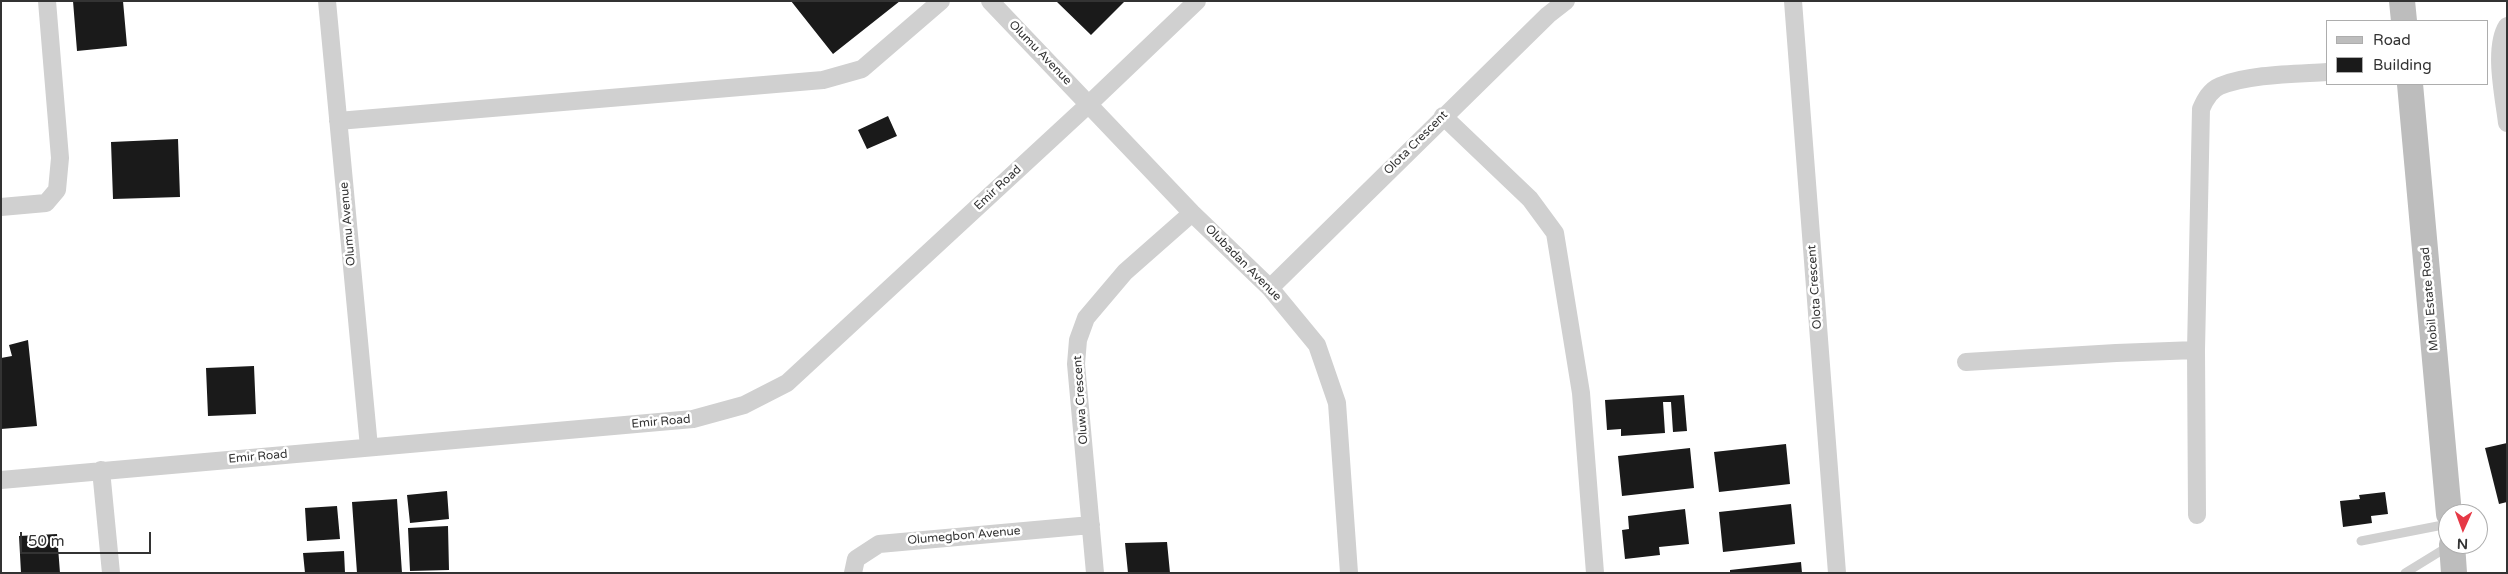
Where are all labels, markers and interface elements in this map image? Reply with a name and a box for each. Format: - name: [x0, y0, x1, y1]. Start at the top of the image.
- street label: Olumu Avenue: [1006, 18, 1074, 88]
- legend: [2326, 20, 2488, 85]
- text: Road: [2373, 31, 2411, 49]
- text: Building: [2373, 56, 2432, 74]
- street label: Olota Crescent: [1381, 108, 1451, 178]
- street label: Emir Road: [971, 162, 1025, 214]
- street label: Olumu Avenue: [337, 181, 359, 267]
- street label: Olubadan Avenue: [1202, 222, 1284, 304]
- street label: Olota Crescent: [1805, 244, 1825, 330]
- street label: Mobil Estate Road: [2418, 246, 2442, 352]
- street label: Oluwa Crescent: [1071, 355, 1091, 445]
- street label: Emir Road: [631, 412, 691, 432]
- street label: Emir Road: [228, 447, 288, 467]
- north arrow: [2438, 504, 2488, 554]
- scale bar: [22, 522, 154, 554]
- street label: Olumegbon Avenue: [907, 524, 1021, 548]
- text: 50 m: [28, 532, 65, 550]
- text: N: [2457, 535, 2468, 552]

